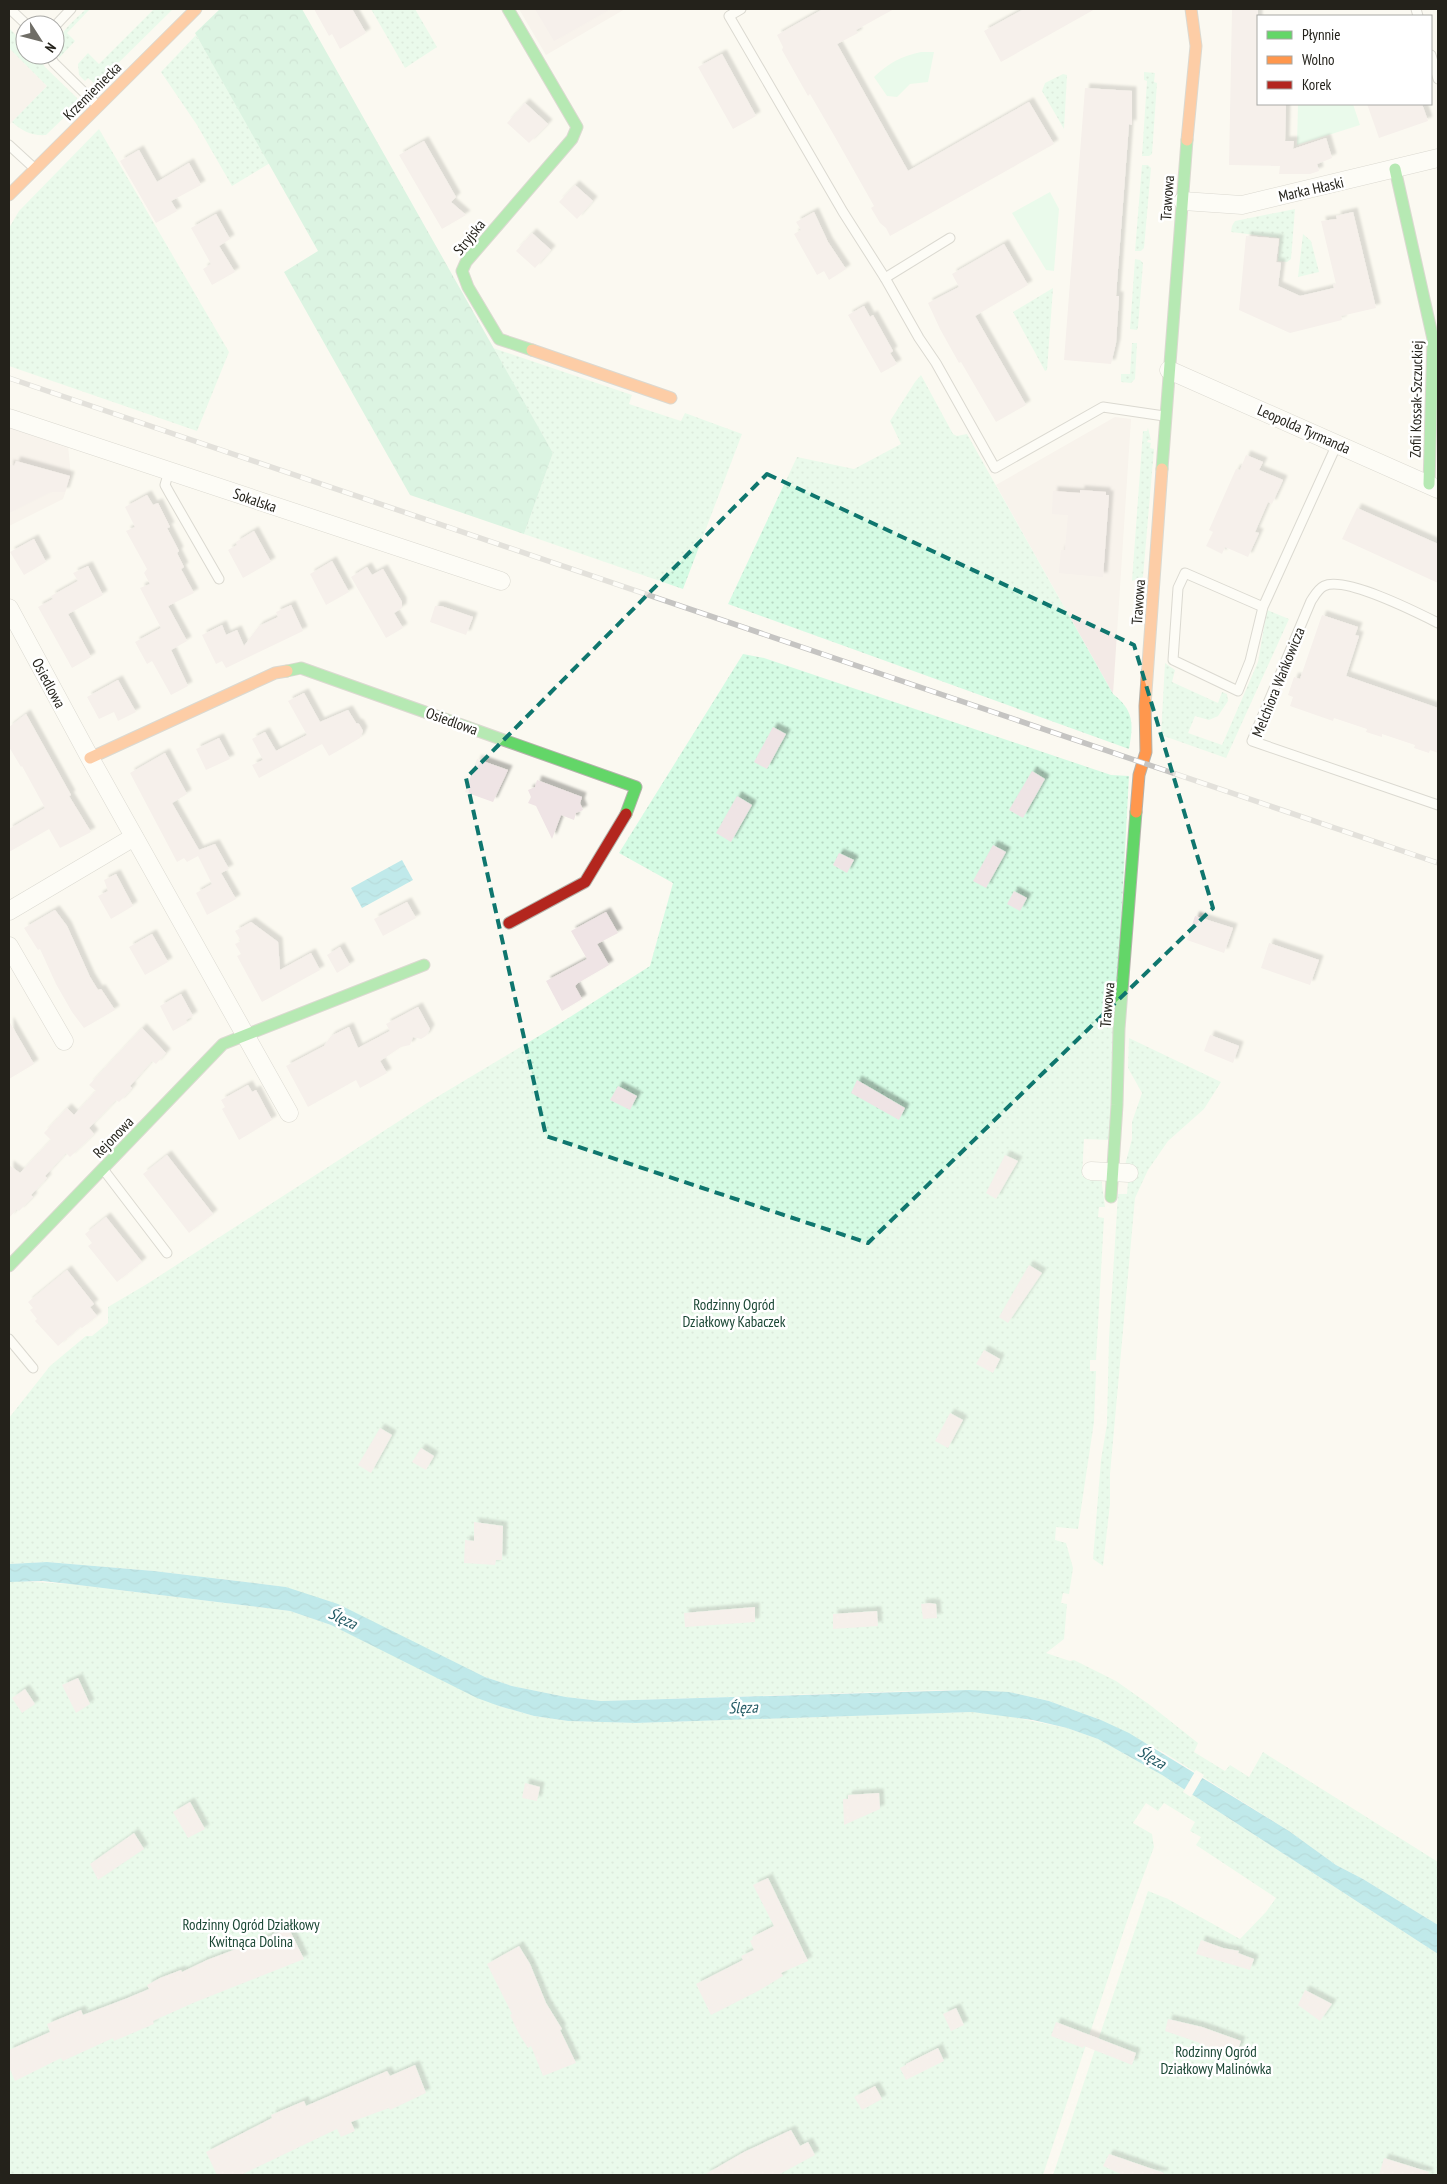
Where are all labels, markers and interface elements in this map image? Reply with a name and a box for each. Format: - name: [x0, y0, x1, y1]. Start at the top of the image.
- north arrow: [15, 15, 65, 65]
- legend: [1257, 15, 1432, 105]
- text: Płynnie: [1302, 25, 1341, 44]
- text: N: [41, 39, 60, 56]
- text: Wolno: [1302, 50, 1335, 69]
- street label: Krzemieniecka: [59, 58, 125, 124]
- text: Korek: [1302, 75, 1332, 94]
- street label: Marka Hłaski: [1277, 172, 1345, 206]
- street label: Trawowa: [1156, 175, 1178, 221]
- street label: Stryjska: [449, 215, 489, 259]
- street label: Zofii Kossak-Szczuckiej: [1405, 340, 1427, 458]
- street label: Leopolda Tyrmanda: [1255, 400, 1353, 458]
- street label: Sokalska: [231, 484, 279, 516]
- street label: Trawowa: [1127, 579, 1149, 625]
- street label: Melchiora Wańkowicza: [1247, 624, 1309, 740]
- street label: Osiedlowa: [28, 655, 70, 711]
- street label: Osiedlowa: [423, 703, 481, 739]
- street label: Trawowa: [1096, 982, 1118, 1028]
- street label: Rejonowa: [89, 1112, 137, 1162]
- park label: Rodzinny Ogród Działkowy Kabaczek: [682, 1295, 786, 1331]
- water label: Ślęza: [326, 1603, 362, 1634]
- water label: Ślęza: [728, 1696, 760, 1718]
- water label: Ślęza: [1134, 1741, 1171, 1774]
- park label: Rodzinny Ogród Działkowy Kwitnąca Dolina: [182, 1915, 320, 1951]
- park label: Rodzinny Ogród Działkowy Malinówka: [1160, 2042, 1272, 2078]

